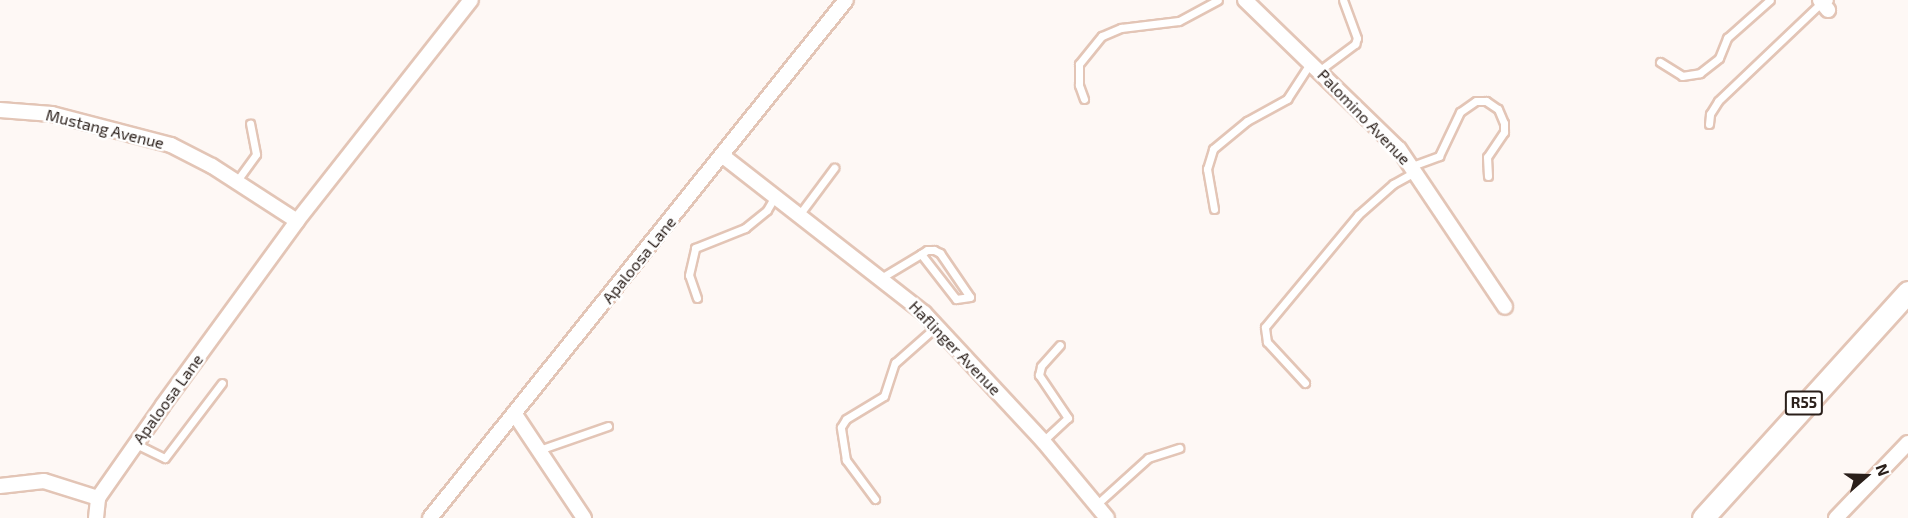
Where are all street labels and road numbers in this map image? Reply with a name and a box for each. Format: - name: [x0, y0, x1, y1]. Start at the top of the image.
- street label: Palomino Avenue: [1313, 65, 1415, 169]
- street label: Mustang Avenue: [44, 105, 166, 153]
- street label: Apaloosa Lane: [598, 213, 680, 307]
- street label: Haflinger Avenue: [905, 297, 1005, 399]
- street label: Apaloosa Lane: [129, 350, 207, 448]
- road number: R55: [1784, 391, 1824, 415]

